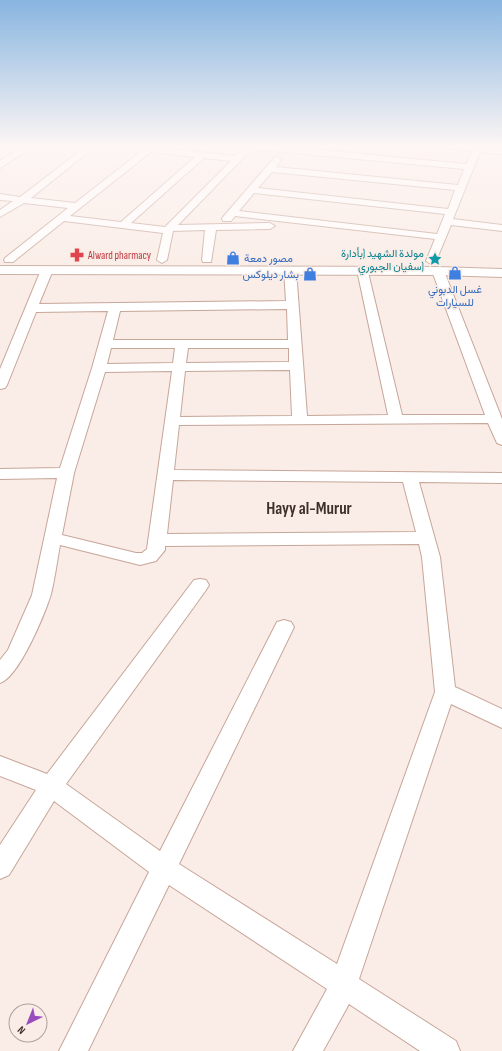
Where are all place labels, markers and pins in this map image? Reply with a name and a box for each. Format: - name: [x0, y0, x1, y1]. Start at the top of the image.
- pharmacy icon: Alward pharmacy: [69, 247, 85, 263]
- place label: مولدة الشهيد (بأدارة سفيان الجبوري): [341, 247, 424, 276]
- place label: Alward pharmacy: [87, 249, 152, 262]
- shop icon: مصور دمعة: [225, 250, 241, 266]
- place icon: مولدة الشهيد (بأدارة سفيان الجبوري): [427, 251, 443, 267]
- place label: مصور دمعة: [244, 252, 293, 265]
- shop icon: غسل الدبوني للسيارات: [447, 265, 463, 281]
- shop icon: بشار ديلوكس: [302, 266, 318, 282]
- place label: بشار ديلوكس: [243, 268, 299, 281]
- place label: غسل الدبوني للسيارات: [428, 283, 482, 309]

